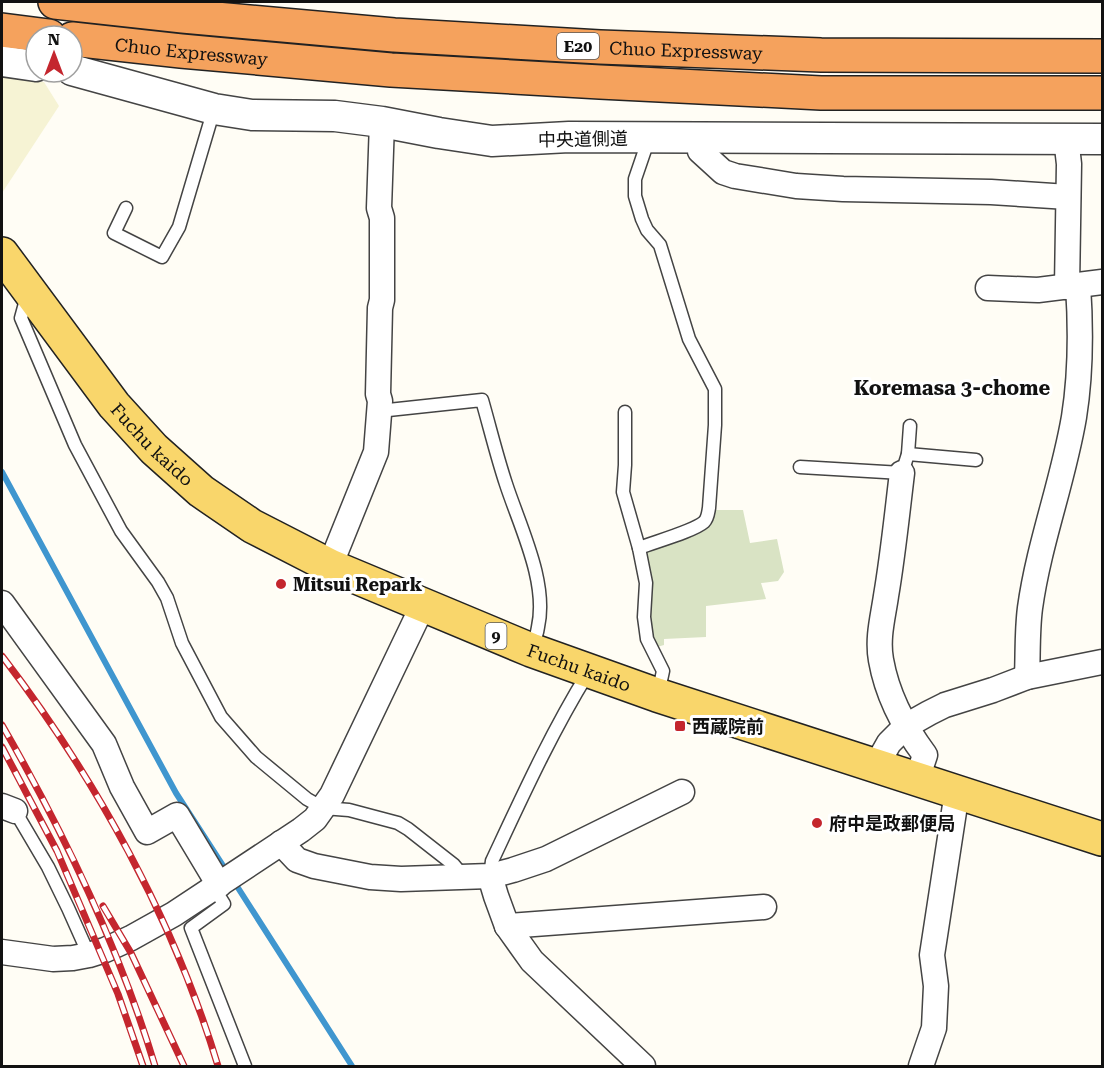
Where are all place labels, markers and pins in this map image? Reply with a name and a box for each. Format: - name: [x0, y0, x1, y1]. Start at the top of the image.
- place label: Mitsui Repark: [293, 574, 423, 595]
- marker: Mitsui Repark: [274, 577, 288, 591]
- place label: 西蔵院前: [692, 716, 764, 737]
- marker: 西蔵院前: [673, 719, 687, 733]
- place label: 府中是政郵便局: [829, 813, 955, 834]
- marker: 府中是政郵便局: [810, 816, 824, 830]

